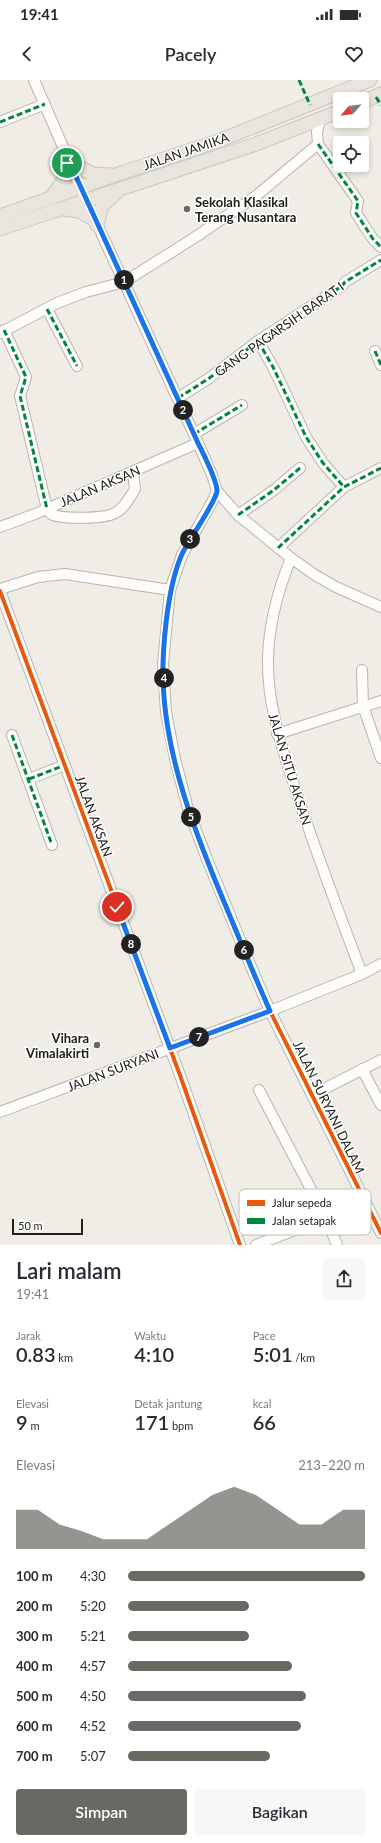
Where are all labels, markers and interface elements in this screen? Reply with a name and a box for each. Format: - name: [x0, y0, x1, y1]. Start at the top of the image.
- text: 19:41: [20, 5, 59, 23]
- icon: back: [16, 43, 38, 65]
- text: Pacely: [165, 43, 216, 65]
- icon: heart: [343, 43, 365, 65]
- north arrow: [333, 92, 369, 128]
- map controls: [333, 92, 369, 172]
- street label: JALAN JAMIKA: [141, 129, 231, 173]
- button: locate: [333, 136, 369, 172]
- pin: [50, 146, 84, 180]
- icon: arrive: [56, 152, 78, 174]
- place label: Sekolah Klasikal Terang Nusantara: [195, 194, 296, 225]
- marker: Sekolah Klasikal Terang Nusantara: [182, 204, 192, 214]
- pin: 1: [114, 270, 134, 290]
- text: 1: [121, 273, 127, 286]
- street label: GANG PAGARSIH BARAT I: [211, 278, 347, 380]
- pin: 2: [173, 400, 193, 420]
- text: 2: [180, 403, 186, 416]
- street label: JALAN AKSAN: [58, 462, 142, 510]
- pin: 3: [180, 529, 200, 549]
- text: 3: [187, 532, 193, 545]
- pin: 4: [154, 668, 174, 688]
- text: 4: [161, 671, 167, 684]
- street label: JALAN SITU AKSAN: [265, 711, 315, 827]
- street label: JALAN AKSAN: [72, 773, 116, 859]
- pin: 5: [181, 807, 201, 827]
- text: 5: [188, 810, 194, 823]
- pin: [100, 890, 134, 924]
- icon: check: [106, 896, 128, 918]
- pin: 8: [121, 934, 141, 954]
- text: 8: [128, 937, 134, 950]
- pin: 6: [234, 940, 254, 960]
- text: 6: [241, 943, 247, 956]
- pin: 7: [189, 1027, 209, 1047]
- place label: Vihara Vimalakirti: [25, 1030, 89, 1061]
- text: 7: [196, 1030, 202, 1043]
- street label: JALAN SURYANI DALAM: [290, 1038, 368, 1176]
- marker: Vihara Vimalakirti: [92, 1040, 102, 1050]
- street label: JALAN SURYANI: [65, 1045, 161, 1095]
- legend: [239, 1189, 371, 1235]
- text: Jalur sepeda: [272, 1196, 331, 1209]
- text: Jalan setapak: [272, 1214, 336, 1227]
- scale bar: [12, 1217, 83, 1236]
- text: 50 m: [18, 1219, 43, 1232]
- text: Lari malam: [16, 1257, 121, 1284]
- button: share: [323, 1258, 365, 1300]
- text: 19:41: [16, 1286, 49, 1302]
- text: Jarak: [16, 1329, 41, 1342]
- text: Waktu: [134, 1329, 166, 1342]
- text: Pace: [253, 1329, 276, 1342]
- text: 0.83: [16, 1342, 56, 1366]
- text: 4:10: [134, 1342, 174, 1366]
- text: 5:01: [253, 1342, 293, 1366]
- text: km: [56, 1351, 73, 1364]
- text: /km: [293, 1351, 315, 1364]
- text: Elevasi: [16, 1397, 49, 1410]
- text: Detak jantung: [134, 1397, 202, 1410]
- text: kcal: [253, 1397, 271, 1410]
- text: 9: [16, 1410, 28, 1434]
- text: 171: [134, 1410, 169, 1434]
- text: 66: [253, 1410, 276, 1434]
- text: m: [28, 1419, 39, 1432]
- text: bpm: [169, 1419, 193, 1432]
- text: Elevasi: [16, 1457, 55, 1473]
- text: 213–220 m: [298, 1457, 365, 1473]
- text: 100 m: [16, 1568, 53, 1584]
- text: 4:30: [80, 1568, 106, 1584]
- text: 200 m: [16, 1598, 53, 1614]
- text: 5:20: [80, 1598, 106, 1614]
- text: 300 m: [16, 1628, 53, 1644]
- text: 5:21: [80, 1628, 106, 1644]
- text: 400 m: [16, 1658, 53, 1674]
- text: 4:57: [80, 1658, 106, 1674]
- text: 500 m: [16, 1688, 53, 1704]
- text: 4:50: [80, 1688, 106, 1704]
- text: 600 m: [16, 1718, 53, 1734]
- text: 4:52: [80, 1718, 106, 1734]
- text: 700 m: [16, 1748, 53, 1764]
- text: 5:07: [80, 1748, 106, 1764]
- button: Simpan: [16, 1789, 187, 1835]
- button: Bagikan: [195, 1789, 365, 1835]

